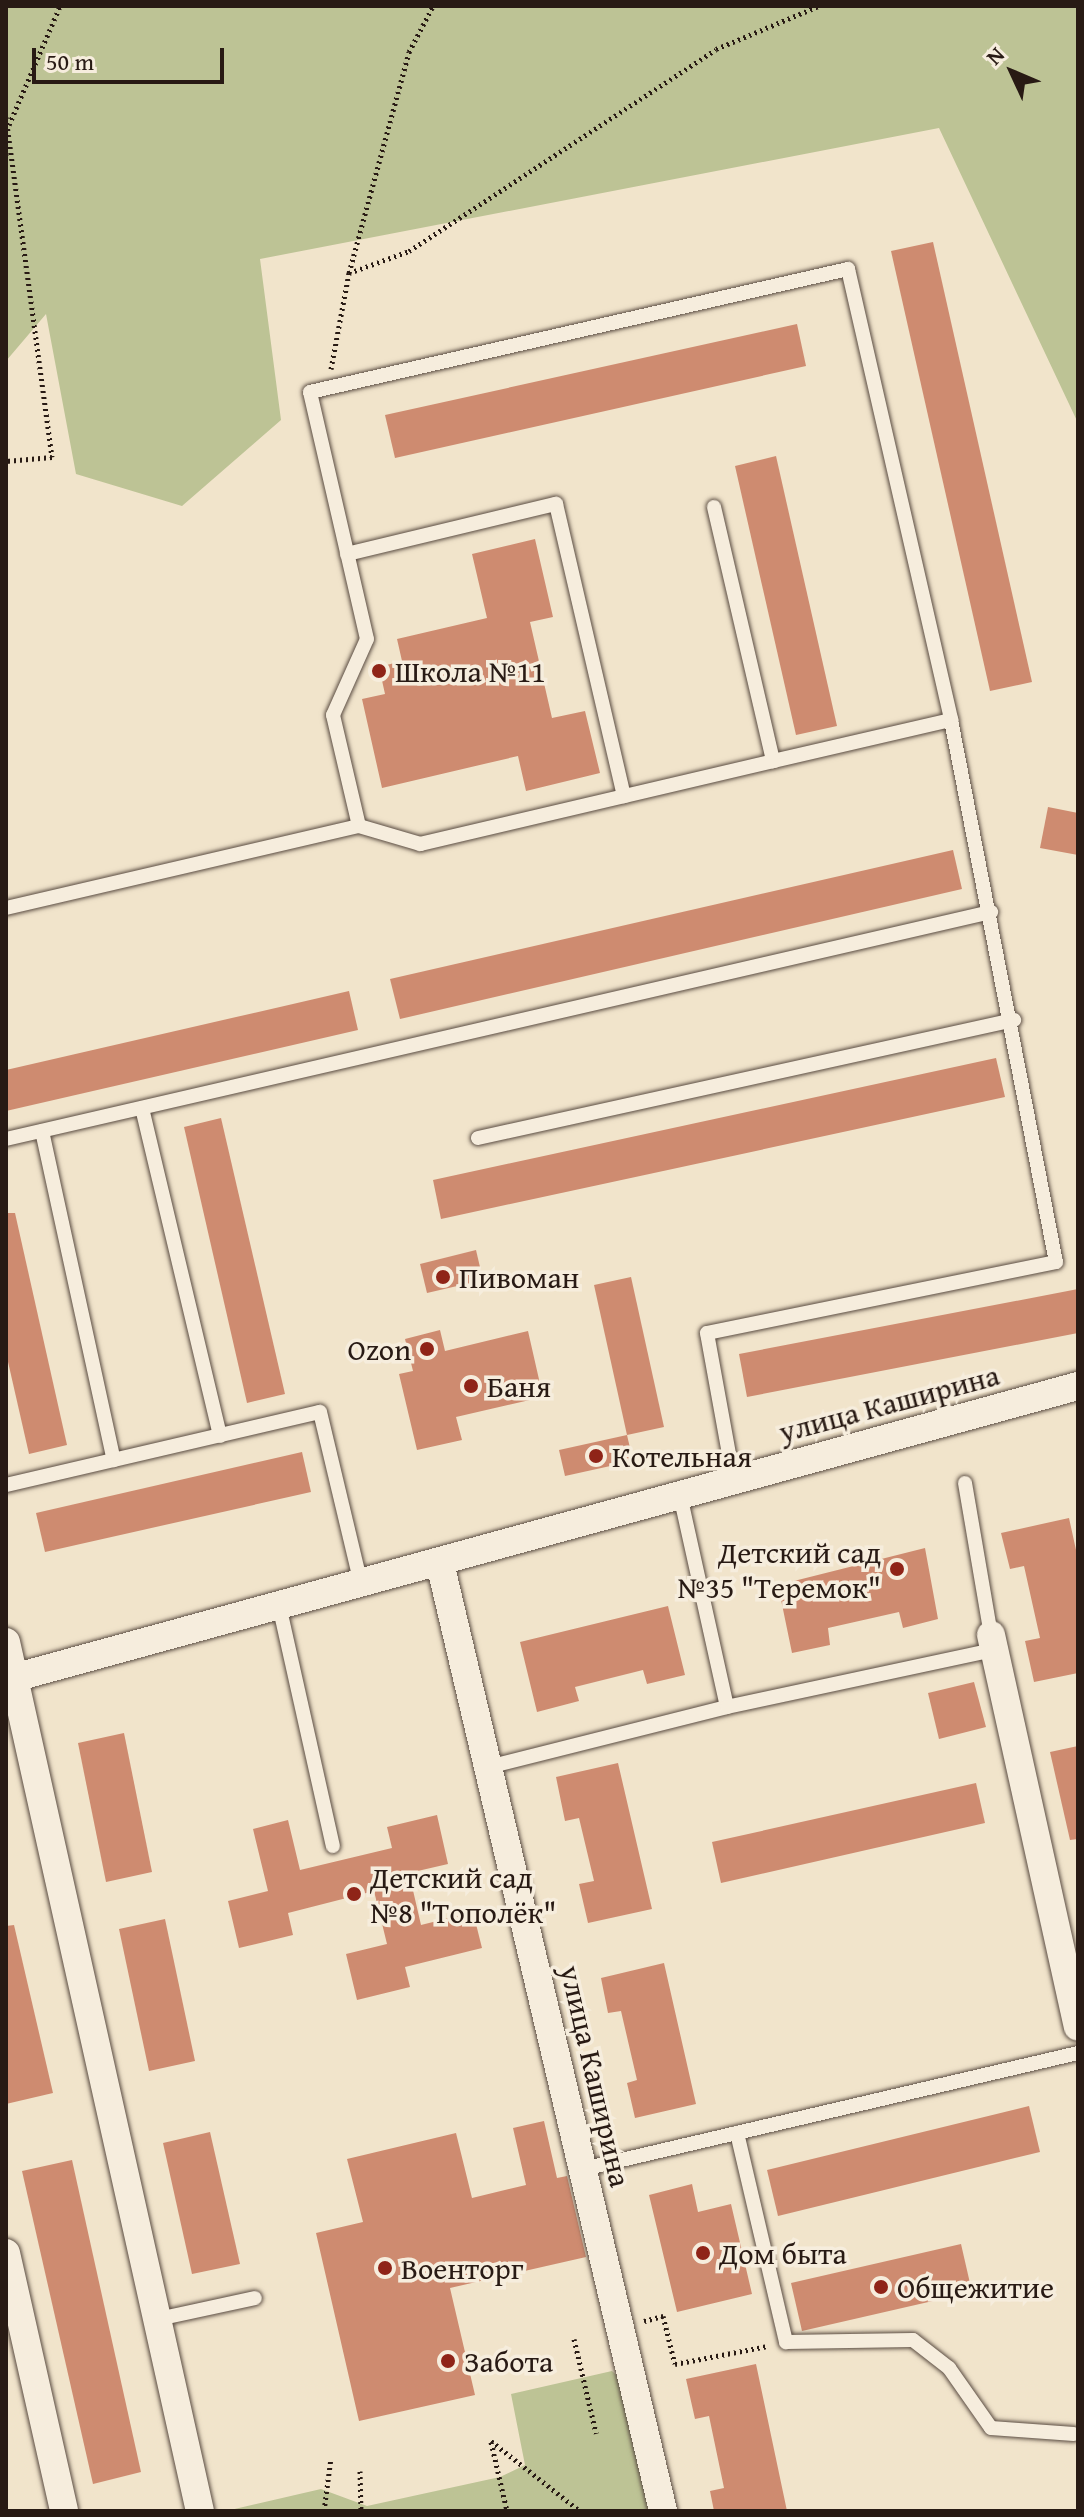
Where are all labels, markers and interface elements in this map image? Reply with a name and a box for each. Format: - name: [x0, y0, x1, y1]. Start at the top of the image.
- scale bar: [36, 32, 228, 82]
- north arrow: [972, 32, 1052, 112]
- text: N: [978, 39, 1011, 72]
- text: 50 m: [46, 44, 94, 79]
- place label: Школа №11: [395, 653, 546, 689]
- marker: Школа №11: [370, 662, 388, 680]
- place label: Пивоман: [459, 1259, 579, 1295]
- marker: Пивоман: [434, 1268, 452, 1286]
- place label: Ozon: [347, 1331, 411, 1367]
- marker: Ozon: [418, 1340, 436, 1358]
- street label: улица Каширина: [775, 1356, 1003, 1450]
- place label: Баня: [487, 1368, 551, 1404]
- marker: Баня: [462, 1377, 480, 1395]
- place label: Котельная: [612, 1438, 752, 1474]
- marker: Котельная: [587, 1447, 605, 1465]
- place label: Детский сад №35 "Теремок": [677, 1534, 881, 1604]
- marker: Детский сад №35 "Теремок": [888, 1560, 906, 1578]
- place label: Детский сад №8 "Тополёк": [370, 1859, 556, 1930]
- marker: Детский сад №8 "Тополёк": [345, 1885, 363, 1903]
- street label: улица Каширина: [553, 1962, 639, 2190]
- place label: Дом быта: [719, 2235, 847, 2271]
- marker: Дом быта: [694, 2244, 712, 2262]
- place label: Военторг: [401, 2250, 523, 2286]
- marker: Военторг: [376, 2259, 394, 2277]
- place label: Общежитие: [897, 2269, 1054, 2305]
- marker: Общежитие: [872, 2278, 890, 2296]
- place label: Забота: [464, 2343, 553, 2379]
- marker: Забота: [439, 2352, 457, 2370]

